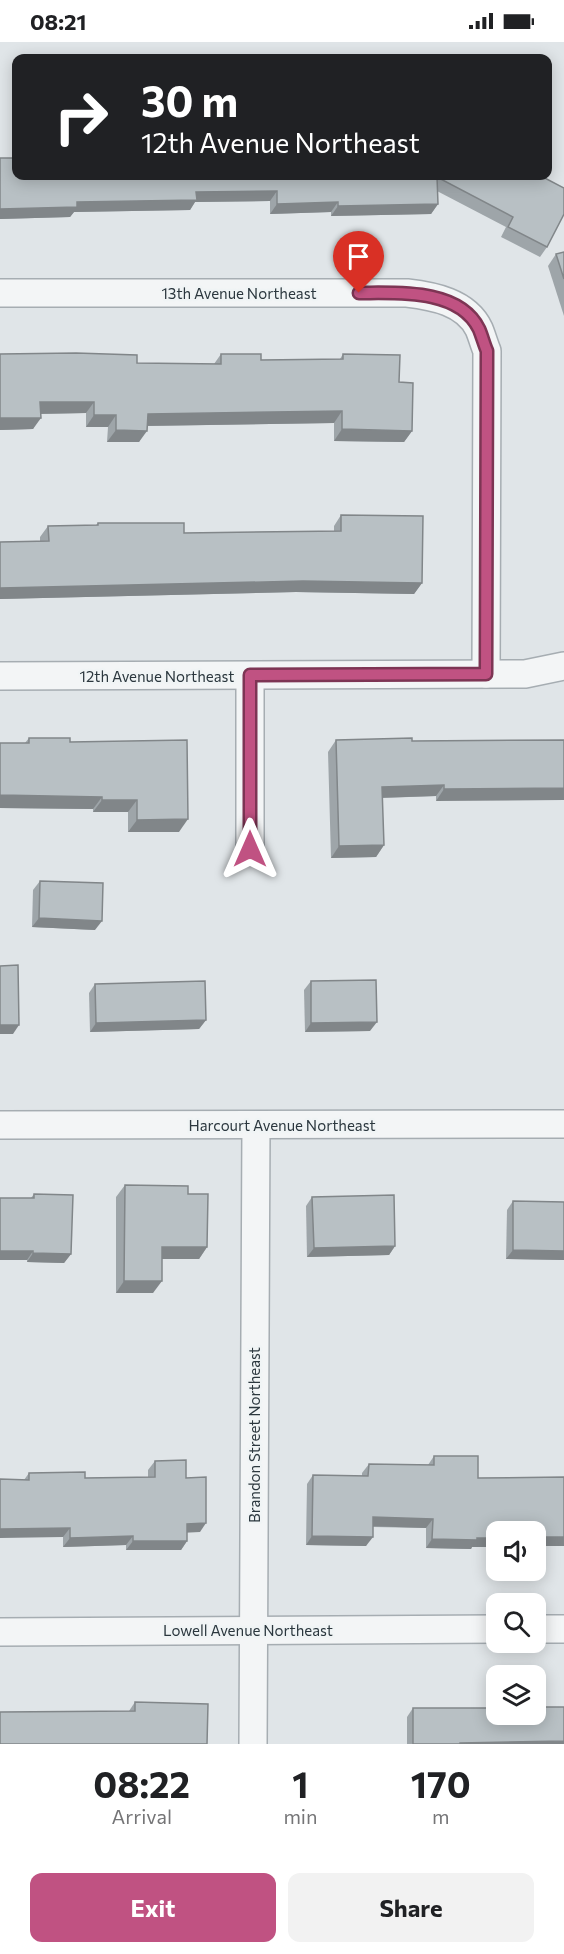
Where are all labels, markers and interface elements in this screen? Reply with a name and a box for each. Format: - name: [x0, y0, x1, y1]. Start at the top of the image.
- text: 08:21: [30, 8, 87, 35]
- text: 30 m: [141, 74, 238, 126]
- icon: right: [42, 78, 120, 156]
- text: 12th Avenue Northeast: [141, 126, 420, 159]
- pin: [333, 231, 384, 293]
- icon: arrive: [342, 240, 375, 273]
- street label: 13th Avenue Northeast: [161, 284, 317, 302]
- street label: 12th Avenue Northeast: [80, 667, 234, 685]
- position arrow: [218, 817, 282, 881]
- street label: Harcourt Avenue Northeast: [188, 1116, 376, 1134]
- street label: Brandon Street Northeast: [245, 1347, 263, 1523]
- map controls: [486, 1521, 546, 1725]
- button: sound: [486, 1521, 546, 1581]
- button: search: [486, 1593, 546, 1653]
- street label: Lowell Avenue Northeast: [163, 1621, 333, 1639]
- button: layers: [486, 1665, 546, 1725]
- text: 08:22: [93, 1761, 190, 1805]
- text: 1: [292, 1761, 309, 1805]
- text: 170: [411, 1761, 471, 1805]
- text: Arrival: [111, 1804, 172, 1828]
- text: min: [283, 1804, 317, 1828]
- text: m: [432, 1804, 449, 1828]
- button: Exit: [30, 1873, 276, 1942]
- button: Share: [288, 1873, 534, 1942]

